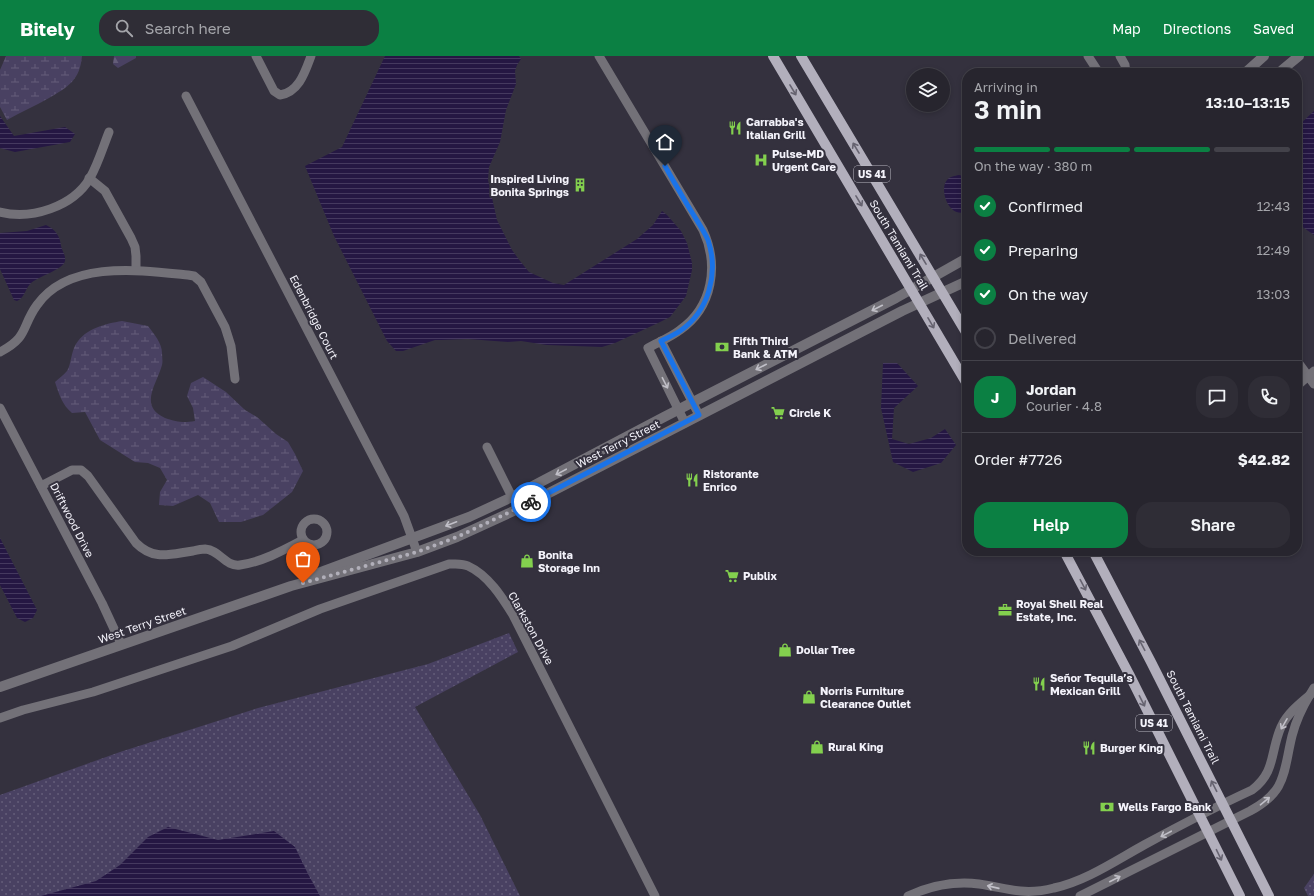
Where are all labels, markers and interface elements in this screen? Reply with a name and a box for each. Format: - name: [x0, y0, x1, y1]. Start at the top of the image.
- search box: [99, 10, 379, 46]
- text: Bitely: [20, 17, 75, 40]
- icon: search: [113, 17, 135, 39]
- text: Search here: [145, 19, 231, 37]
- text: Map: [1112, 20, 1141, 37]
- text: Directions: [1163, 20, 1231, 37]
- text: Saved: [1253, 20, 1294, 37]
- map controls: [906, 68, 950, 112]
- button: layers: [906, 68, 950, 112]
- text: Arriving in: [974, 79, 1038, 95]
- one-way arrow: [789, 84, 797, 96]
- text: 13:10–13:15: [1206, 93, 1290, 111]
- text: 3 min: [974, 94, 1042, 125]
- place label: Carrabba's Italian Grill: [746, 115, 806, 141]
- restaurant icon: Carrabba's Italian Grill: [727, 120, 743, 136]
- pin: [648, 125, 682, 166]
- icon: home: [654, 131, 676, 153]
- one-way arrow: [852, 143, 860, 154]
- place label: Pulse-MD Urgent Care: [772, 147, 837, 173]
- hospital icon: Pulse-MD Urgent Care: [753, 152, 769, 168]
- text: On the way · 380 m: [974, 158, 1092, 174]
- road number: US 41: [854, 166, 890, 182]
- place label: Inspired Living Bonita Springs: [490, 172, 569, 198]
- building icon: Inspired Living Bonita Springs: [572, 177, 588, 193]
- one-way arrow: [855, 195, 863, 206]
- icon: check: [974, 195, 996, 217]
- street label: South Tamiami Trail: [867, 197, 932, 293]
- text: Confirmed: [1008, 197, 1083, 215]
- text: 12:43: [1257, 198, 1290, 214]
- icon: check: [974, 239, 996, 261]
- text: Preparing: [1008, 241, 1078, 259]
- text: 12:49: [1256, 242, 1290, 258]
- one-way arrow: [918, 253, 926, 265]
- street label: Edenbridge Court: [288, 272, 341, 361]
- icon: check: [974, 283, 996, 305]
- text: On the way: [1008, 285, 1088, 303]
- text: 13:03: [1257, 286, 1290, 302]
- one-way arrow: [871, 305, 883, 312]
- one-way arrow: [927, 317, 935, 328]
- text: Delivered: [1008, 329, 1076, 347]
- place label: Fifth Third Bank & ATM: [733, 334, 798, 360]
- bank icon: Fifth Third Bank & ATM: [714, 339, 730, 355]
- one-way arrow: [755, 364, 767, 371]
- button: chat: [1196, 376, 1238, 418]
- button: phone: [1248, 376, 1290, 418]
- one-way arrow: [662, 377, 669, 389]
- text: Jordan: [1026, 380, 1076, 398]
- text: J: [991, 388, 999, 406]
- text: Courier · 4.8: [1026, 398, 1102, 414]
- supermarket icon: Circle K: [770, 405, 786, 421]
- place label: Circle K: [789, 406, 831, 419]
- street label: West Terry Street: [574, 417, 662, 470]
- text: Order #7726: [974, 450, 1062, 468]
- text: $42.82: [1238, 450, 1290, 468]
- place label: Ristorante Enrico: [703, 467, 759, 493]
- one-way arrow: [555, 468, 567, 476]
- restaurant icon: Ristorante Enrico: [684, 472, 700, 488]
- street label: Driftwood Drive: [48, 480, 97, 559]
- courier: [511, 482, 551, 522]
- icon: bike: [520, 491, 542, 513]
- button: Help: [974, 502, 1128, 548]
- button: Share: [1136, 502, 1290, 548]
- one-way arrow: [445, 520, 457, 528]
- pin: [286, 542, 320, 583]
- icon: bag: [292, 548, 314, 570]
- place label: Bonita Storage Inn: [538, 548, 600, 574]
- shop icon: Bonita Storage Inn: [519, 553, 535, 569]
- supermarket icon: Publix: [724, 568, 740, 584]
- place label: Publix: [743, 569, 777, 582]
- one-way arrow: [1079, 579, 1087, 591]
- street label: Clarkston Drive: [506, 589, 557, 666]
- place label: Royal Shell Real Estate, Inc.: [1016, 597, 1104, 623]
- office icon: Royal Shell Real Estate, Inc.: [997, 602, 1013, 618]
- street label: West Terry Street: [96, 603, 187, 646]
- one-way arrow: [1138, 639, 1146, 651]
- shop icon: Dollar Tree: [777, 642, 793, 658]
- place label: Dollar Tree: [796, 643, 856, 656]
- street label: South Tamiami Trail: [1164, 668, 1223, 766]
- place label: Señor Tequila’s Mexican Grill: [1050, 671, 1133, 697]
- restaurant icon: Señor Tequila’s Mexican Grill: [1031, 676, 1047, 692]
- place label: Norris Furniture Clearance Outlet: [820, 684, 912, 710]
- shop icon: Norris Furniture Clearance Outlet: [801, 689, 817, 705]
- one-way arrow: [1139, 694, 1147, 706]
- road number: US 41: [1136, 715, 1172, 731]
- one-way arrow: [1279, 717, 1287, 729]
- shop icon: Rural King: [809, 739, 825, 755]
- place label: Rural King: [828, 740, 884, 753]
- restaurant icon: Burger King: [1081, 740, 1097, 756]
- place label: Burger King: [1100, 741, 1163, 754]
- one-way arrow: [1210, 780, 1217, 792]
- one-way arrow: [1260, 797, 1271, 806]
- bank icon: Wells Fargo Bank: [1099, 799, 1115, 815]
- place label: Wells Fargo Bank: [1118, 800, 1212, 813]
- one-way arrow: [1160, 830, 1172, 838]
- one-way arrow: [1216, 848, 1223, 860]
- one-way arrow: [1109, 875, 1121, 882]
- one-way arrow: [987, 882, 1000, 890]

